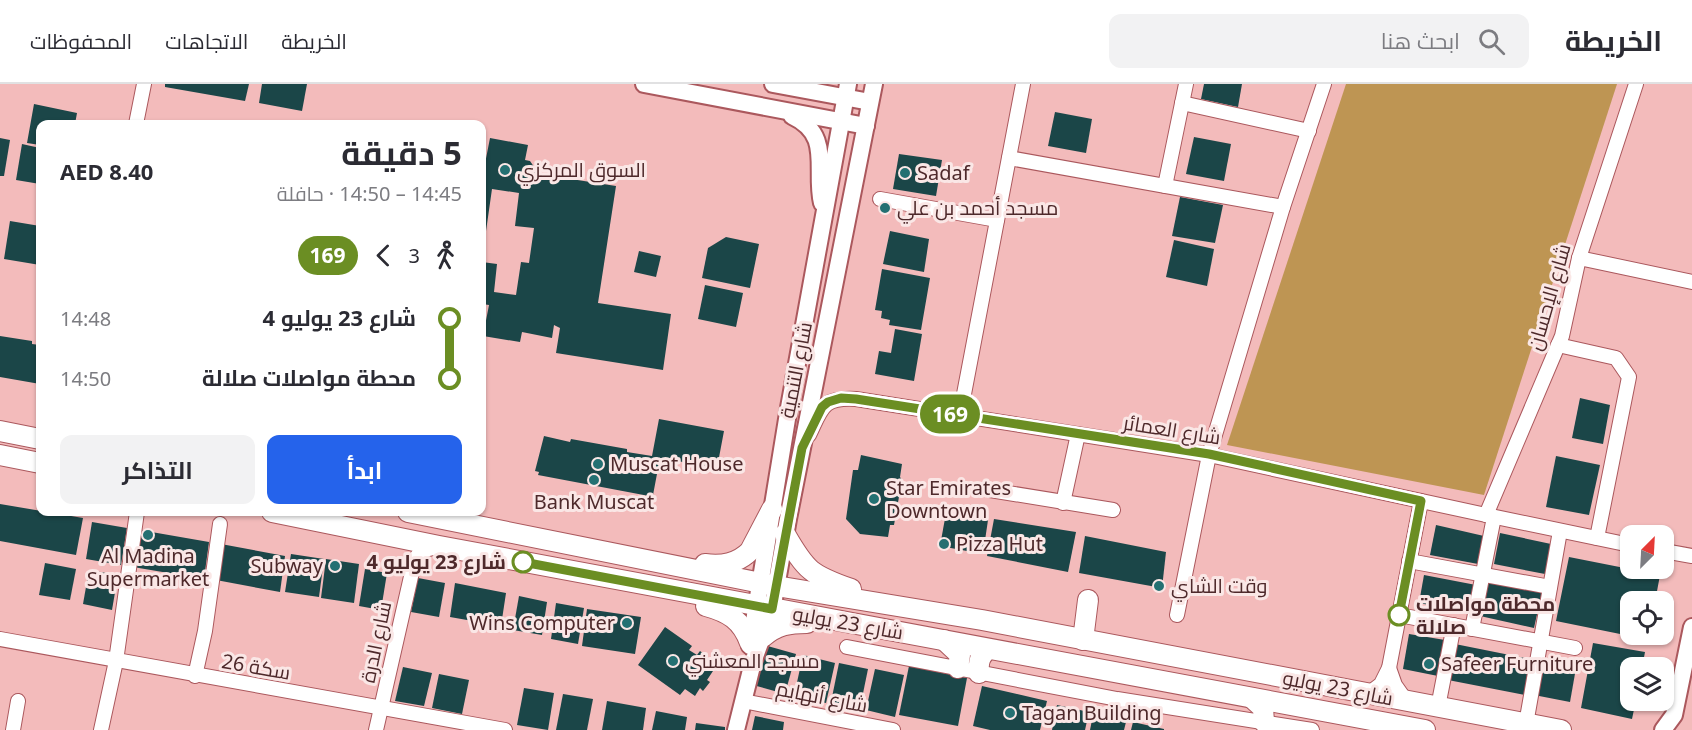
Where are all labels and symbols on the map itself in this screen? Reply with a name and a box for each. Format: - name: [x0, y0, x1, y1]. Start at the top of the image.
- place label: السوق المركزي: [517, 156, 646, 186]
- place label: Sadaf: [917, 159, 971, 186]
- marker: السوق المركزي: [498, 163, 512, 177]
- marker: Sadaf: [898, 166, 912, 180]
- place label: مسجد أحمد بن علي: [897, 194, 1058, 224]
- marker: مسجد أحمد بن علي: [878, 201, 892, 215]
- street label: شارع الإحسان: [1520, 240, 1578, 354]
- street label: شارع التنمية: [773, 319, 819, 421]
- line badge: 169: [916, 394, 984, 434]
- street label: شارع العمائر: [1120, 408, 1223, 452]
- place label: Muscat House: [610, 450, 743, 477]
- marker: Muscat House: [591, 457, 605, 471]
- marker: Bank Muscat: [587, 473, 601, 487]
- place label: Star Emirates Downtown: [886, 474, 1011, 524]
- place label: Bank Muscat: [534, 488, 654, 515]
- marker: Star Emirates Downtown: [867, 492, 881, 506]
- north arrow: [1620, 525, 1674, 579]
- marker: Al Madina Supermarket: [141, 528, 155, 542]
- place label: Pizza Hut: [956, 530, 1043, 557]
- marker: Pizza Hut: [937, 537, 951, 551]
- place label: Al Madina Supermarket: [87, 542, 209, 592]
- place label: شارع 23 يوليو 4: [367, 548, 506, 576]
- marker: شارع 23 يوليو 4: [512, 551, 534, 573]
- place label: Subway: [251, 552, 324, 579]
- marker: Subway: [328, 559, 342, 573]
- place label: وقت الشاي: [1171, 572, 1267, 602]
- marker: وقت الشاي: [1152, 579, 1166, 593]
- place label: محطة مواصلات صلالة: [1416, 590, 1555, 640]
- street label: شارع الدرة: [354, 599, 398, 685]
- street label: شارع 23 يوليو: [790, 599, 906, 647]
- marker: محطة مواصلات صلالة: [1388, 604, 1410, 626]
- place label: Wins Computer: [469, 609, 615, 636]
- marker: Wins Computer: [620, 616, 634, 630]
- street label: سكة 26: [220, 647, 293, 686]
- place label: مسجد المعشني: [685, 647, 820, 677]
- place label: Safeer Furniture: [1441, 650, 1593, 677]
- marker: مسجد المعشني: [666, 654, 680, 668]
- marker: Safeer Furniture: [1422, 657, 1436, 671]
- street label: شارع 23 يوليو: [1280, 664, 1396, 712]
- street label: شارع أنهايم: [774, 674, 870, 720]
- place label: Tagan Building: [1022, 699, 1162, 726]
- marker: Tagan Building: [1003, 706, 1017, 720]

